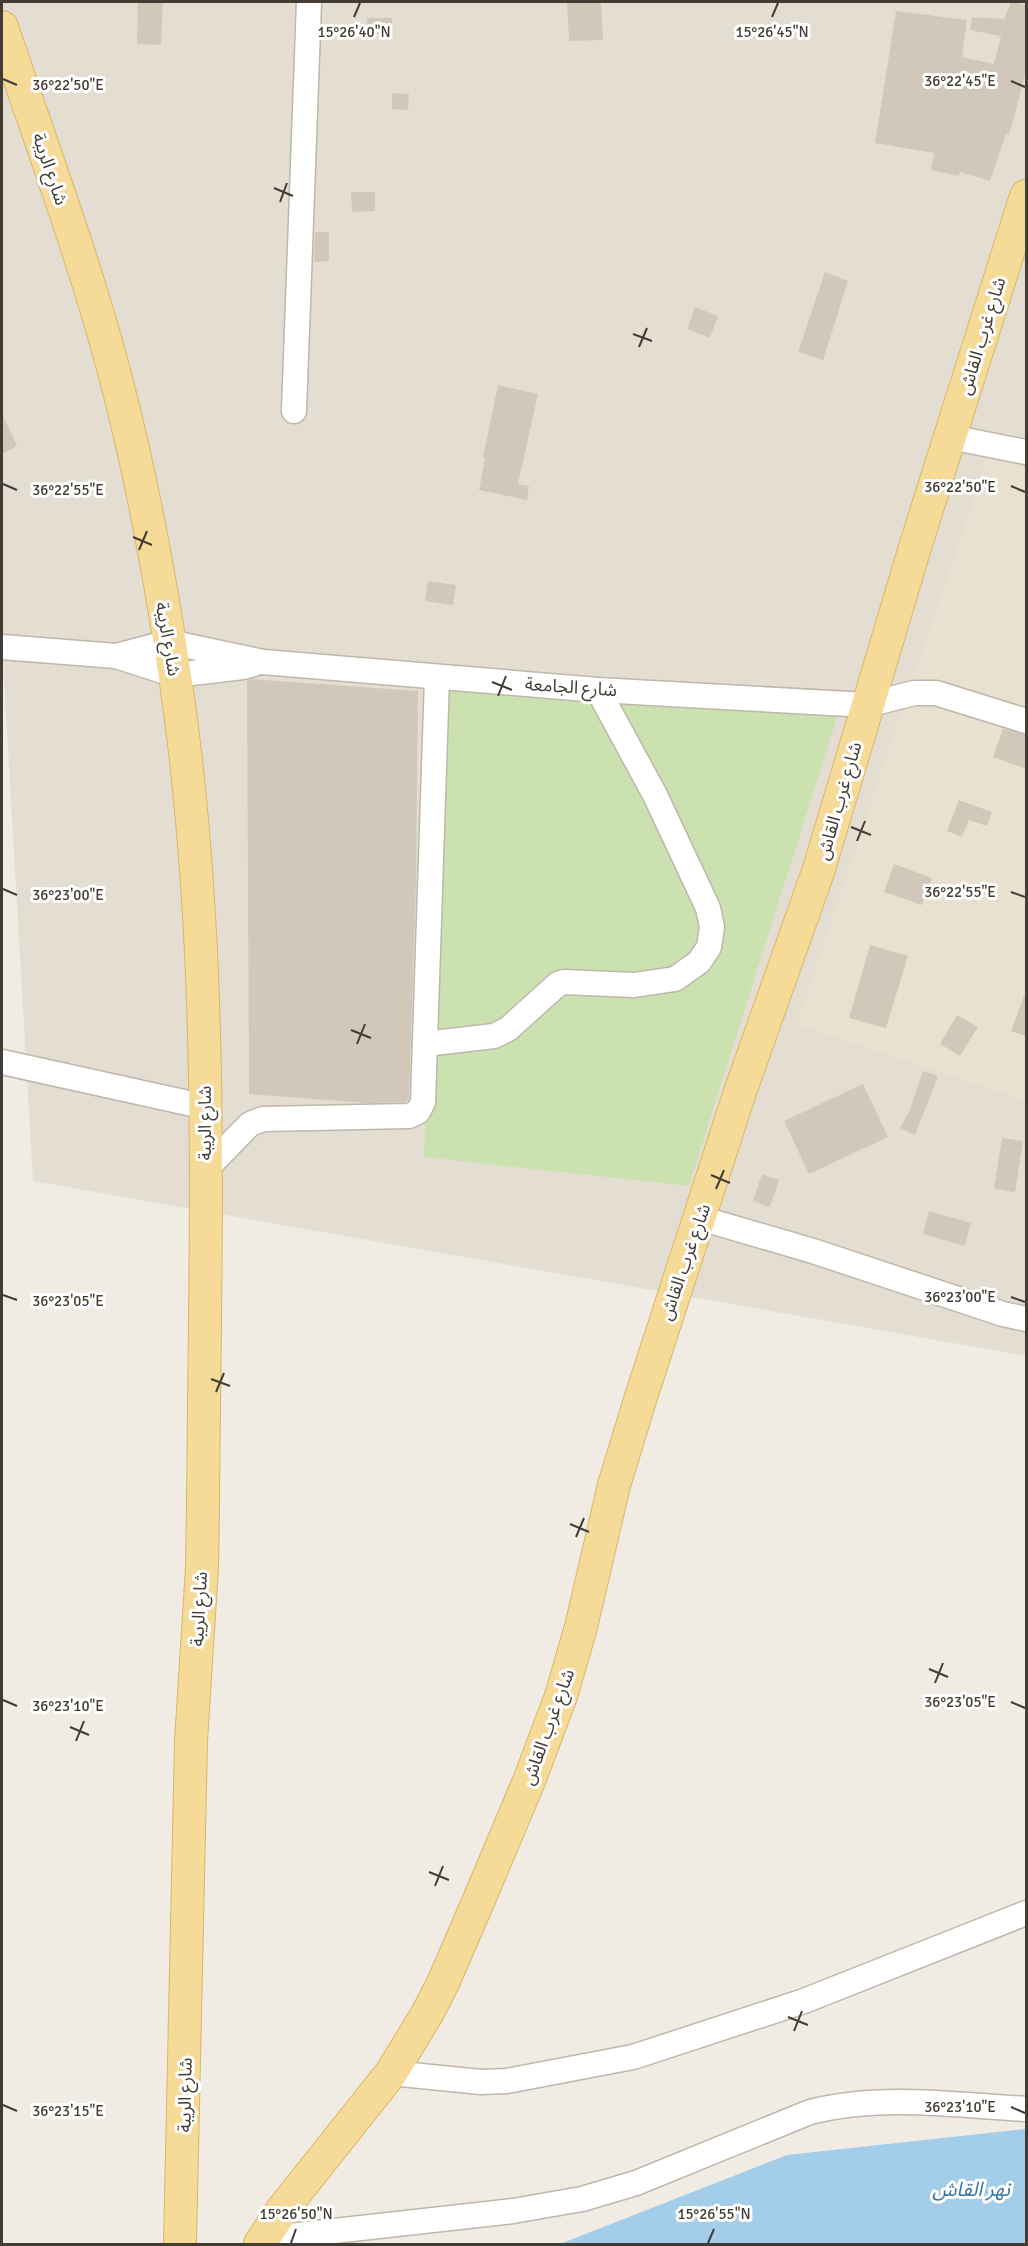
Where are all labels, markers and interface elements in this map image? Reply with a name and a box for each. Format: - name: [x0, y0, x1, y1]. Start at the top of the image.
- text: 15°26'40"N: [317, 23, 391, 41]
- text: 15°26'45"N: [735, 23, 809, 41]
- text: 36°22'45"E: [924, 72, 996, 90]
- text: 36°22'50"E: [32, 76, 104, 94]
- street label: شارع الريبة: [25, 130, 73, 209]
- street label: شارع غرب القاش: [954, 274, 1013, 398]
- text: 36°22'50"E: [924, 478, 996, 496]
- text: 36°22'55"E: [32, 481, 104, 499]
- street label: شارع الريبة: [148, 600, 185, 678]
- street label: شارع الجامعة: [524, 673, 618, 704]
- street label: شارع غرب القاش: [812, 739, 869, 863]
- text: 36°22'55"E: [924, 883, 996, 901]
- text: 36°23'00"E: [32, 886, 104, 904]
- street label: شارع الريبة: [194, 1086, 219, 1160]
- street label: شارع غرب القاش: [655, 1201, 718, 1324]
- text: 36°23'00"E: [924, 1288, 996, 1306]
- text: 36°23'05"E: [32, 1292, 104, 1310]
- street label: شارع الريبة: [186, 1571, 215, 1647]
- street label: شارع غرب القاش: [517, 1666, 582, 1789]
- text: 36°23'05"E: [924, 1693, 996, 1711]
- text: 36°23'10"E: [32, 1697, 104, 1715]
- street label: شارع الريبة: [173, 2057, 200, 2133]
- text: 36°23'10"E: [924, 2098, 996, 2116]
- text: 36°23'15"E: [32, 2102, 104, 2120]
- water label: نهر القاش: [932, 2177, 1012, 2202]
- text: 15°26'50"N: [259, 2205, 333, 2223]
- text: 15°26'55"N: [677, 2205, 751, 2223]

